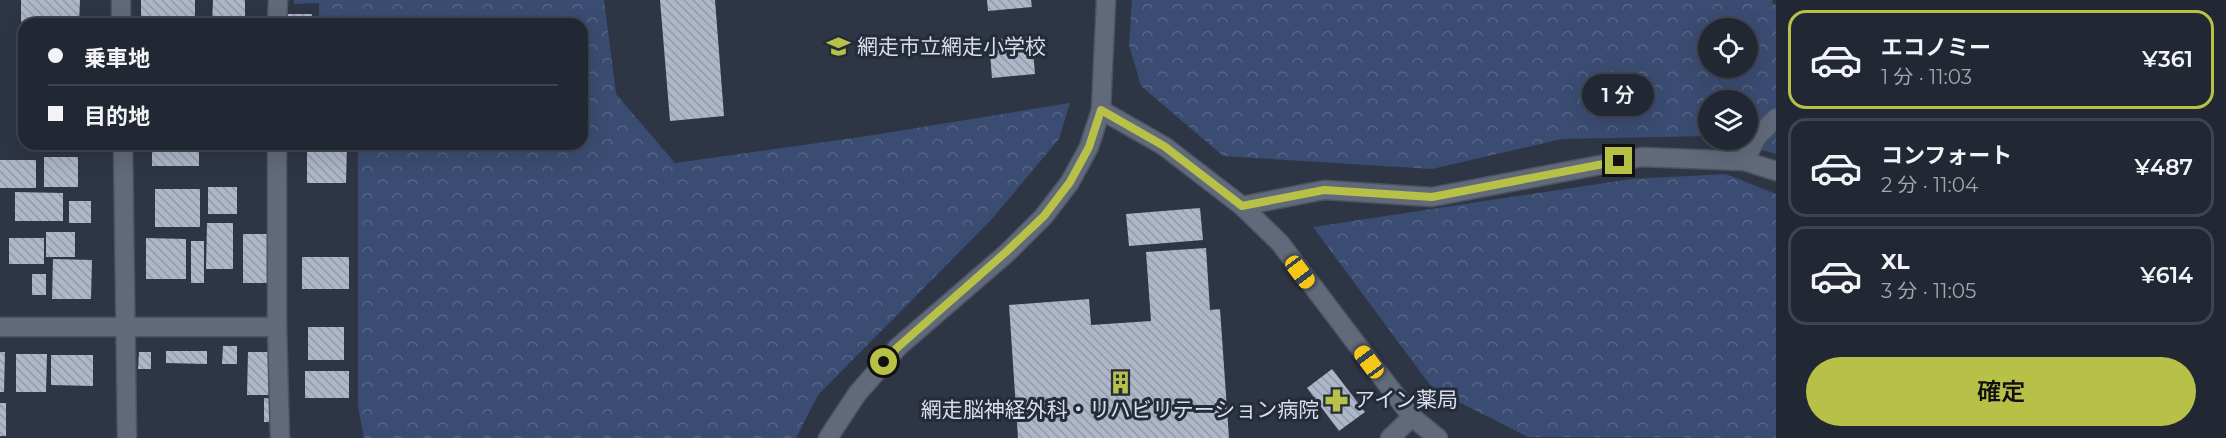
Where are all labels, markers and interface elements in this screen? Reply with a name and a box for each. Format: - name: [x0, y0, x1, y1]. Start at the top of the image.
- map controls: [1698, 18, 1758, 150]
- button: locate: [1698, 18, 1758, 78]
- icon: car: [1809, 33, 1863, 87]
- school or university icon: 網走市立網走小学校: [826, 34, 852, 60]
- place label: 網走市立網走小学校: [857, 34, 1046, 59]
- text: エコノミー: [1881, 34, 1991, 61]
- text: 乗車地: [84, 45, 150, 72]
- text: ¥361: [2142, 46, 2193, 73]
- text: 1 分 · 11:03: [1881, 65, 1972, 89]
- callout: 1 分: [1583, 74, 1655, 116]
- text: 1 分: [1601, 83, 1635, 107]
- button: layers: [1698, 90, 1758, 150]
- text: 目的地: [84, 103, 150, 130]
- icon: car: [1809, 141, 1863, 195]
- text: コンフォート: [1881, 142, 2012, 169]
- route end: [1605, 147, 1632, 174]
- text: ¥487: [2134, 154, 2193, 181]
- text: 2 分 · 11:04: [1881, 173, 1978, 197]
- text: XL: [1881, 248, 1910, 275]
- icon: car: [1809, 249, 1863, 303]
- car: [1282, 252, 1318, 292]
- text: ¥614: [2140, 262, 2193, 289]
- text: 3 分 · 11:05: [1881, 279, 1976, 303]
- car: [1351, 342, 1387, 382]
- route start: [870, 348, 897, 375]
- button: 確定: [1806, 357, 2196, 426]
- building icon: 網走脳神経外科・リハビリテーション病院: [1107, 369, 1133, 395]
- pharmacy icon: アイン薬局: [1323, 387, 1349, 413]
- place label: アイン薬局: [1354, 387, 1458, 412]
- place label: 網走脳神経外科・リハビリテーション病院: [921, 397, 1319, 422]

